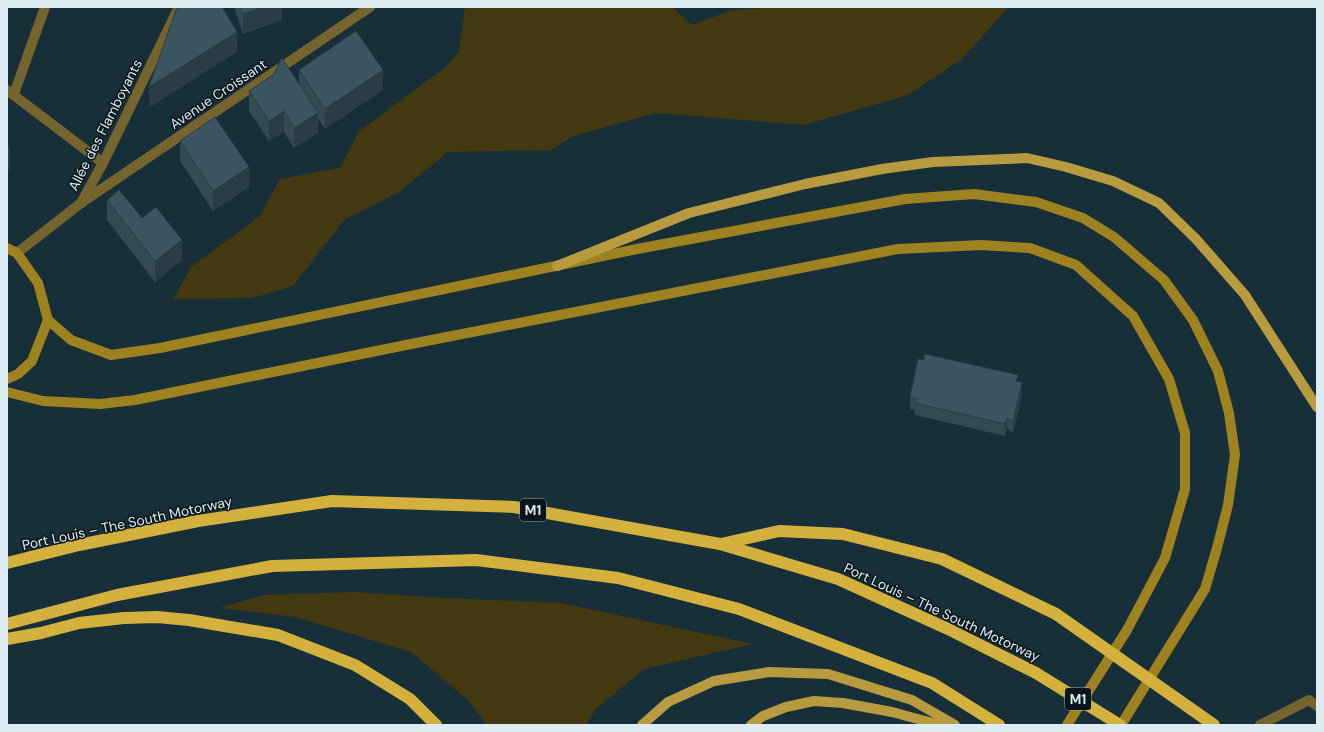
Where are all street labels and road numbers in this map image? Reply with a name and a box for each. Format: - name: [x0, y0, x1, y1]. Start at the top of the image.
- street label: Avenue Croissant: [166, 55, 270, 133]
- street label: Allée des Flamboyants: [64, 56, 146, 194]
- street label: Port Louis – The South Motorway: [20, 492, 234, 554]
- road number: M1: [520, 499, 546, 521]
- street label: Port Louis – The South Motorway: [841, 559, 1043, 666]
- road number: M1: [1065, 688, 1091, 710]

